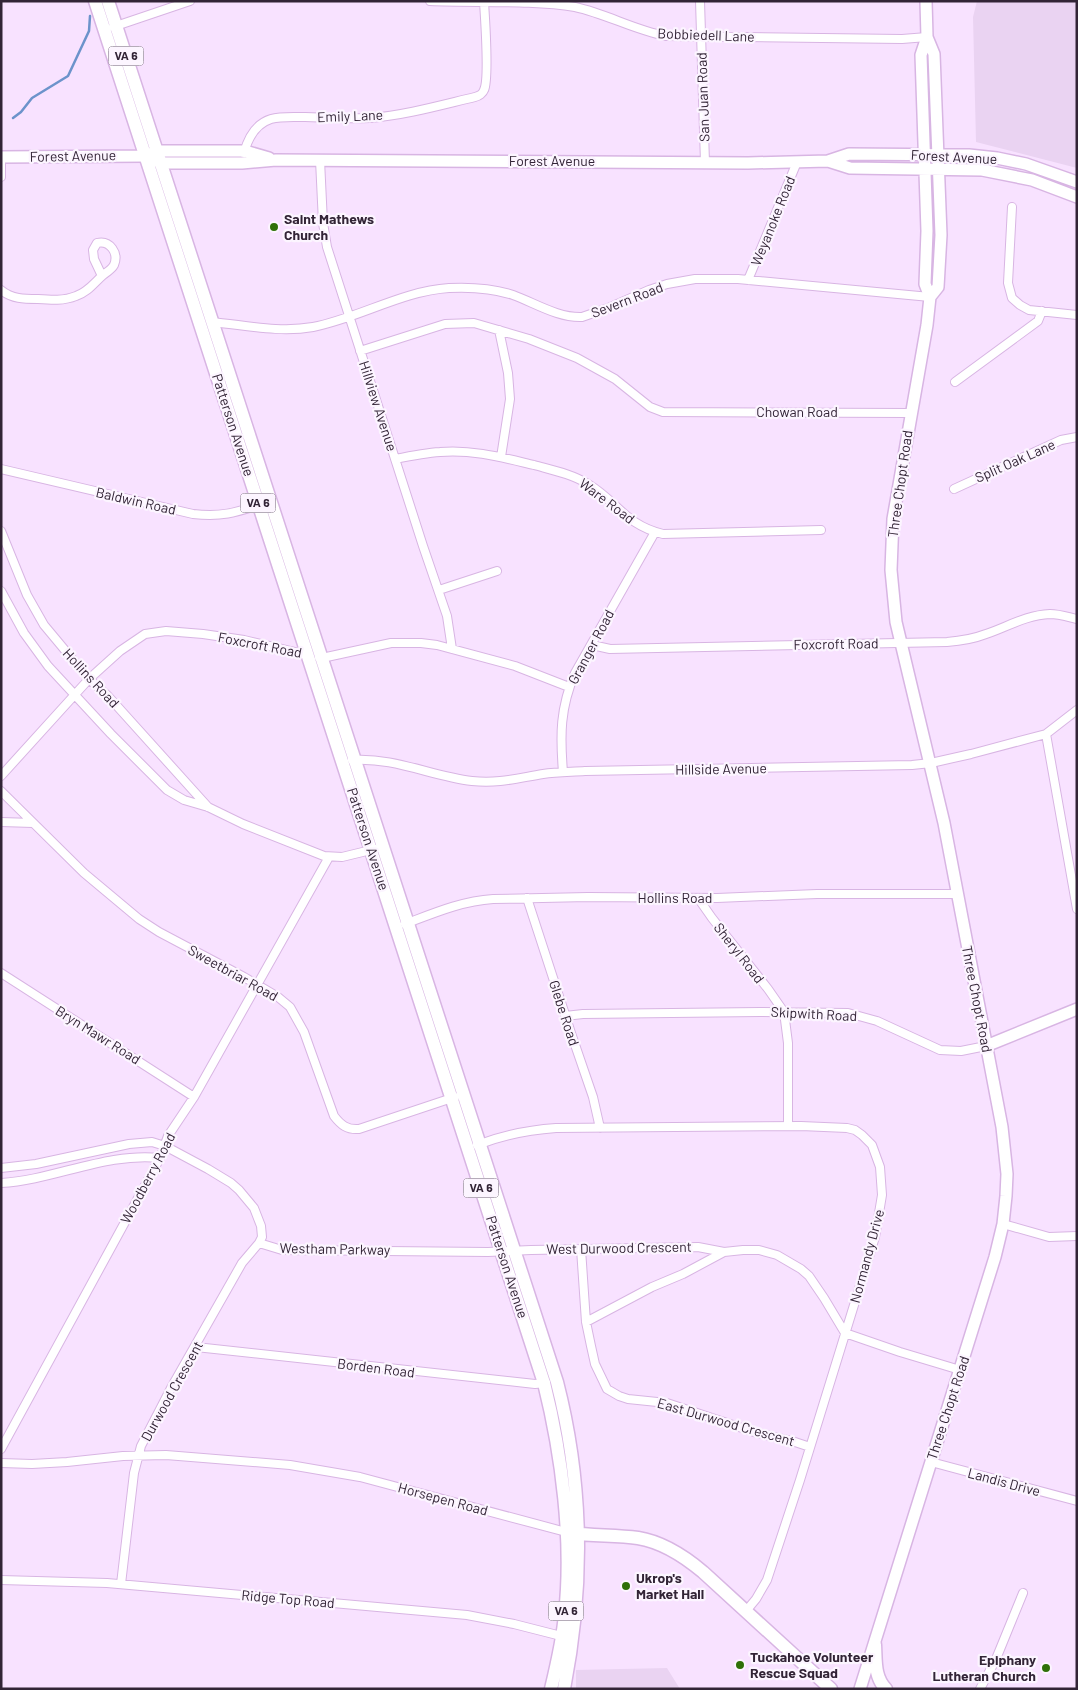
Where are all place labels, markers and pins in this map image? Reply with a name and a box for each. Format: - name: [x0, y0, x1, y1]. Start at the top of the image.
- place label: Saint Mathews Church: [284, 210, 374, 243]
- marker: Saint Mathews Church: [268, 221, 280, 233]
- place label: Ukrop's Market Hall: [636, 1569, 704, 1602]
- marker: Ukrop's Market Hall: [620, 1580, 632, 1592]
- place label: Tuckahoe Volunteer Rescue Squad: [750, 1648, 874, 1681]
- place label: Epiphany Lutheran Church: [932, 1651, 1036, 1684]
- marker: Tuckahoe Volunteer Rescue Squad: [734, 1659, 746, 1671]
- marker: Epiphany Lutheran Church: [1040, 1662, 1052, 1674]

